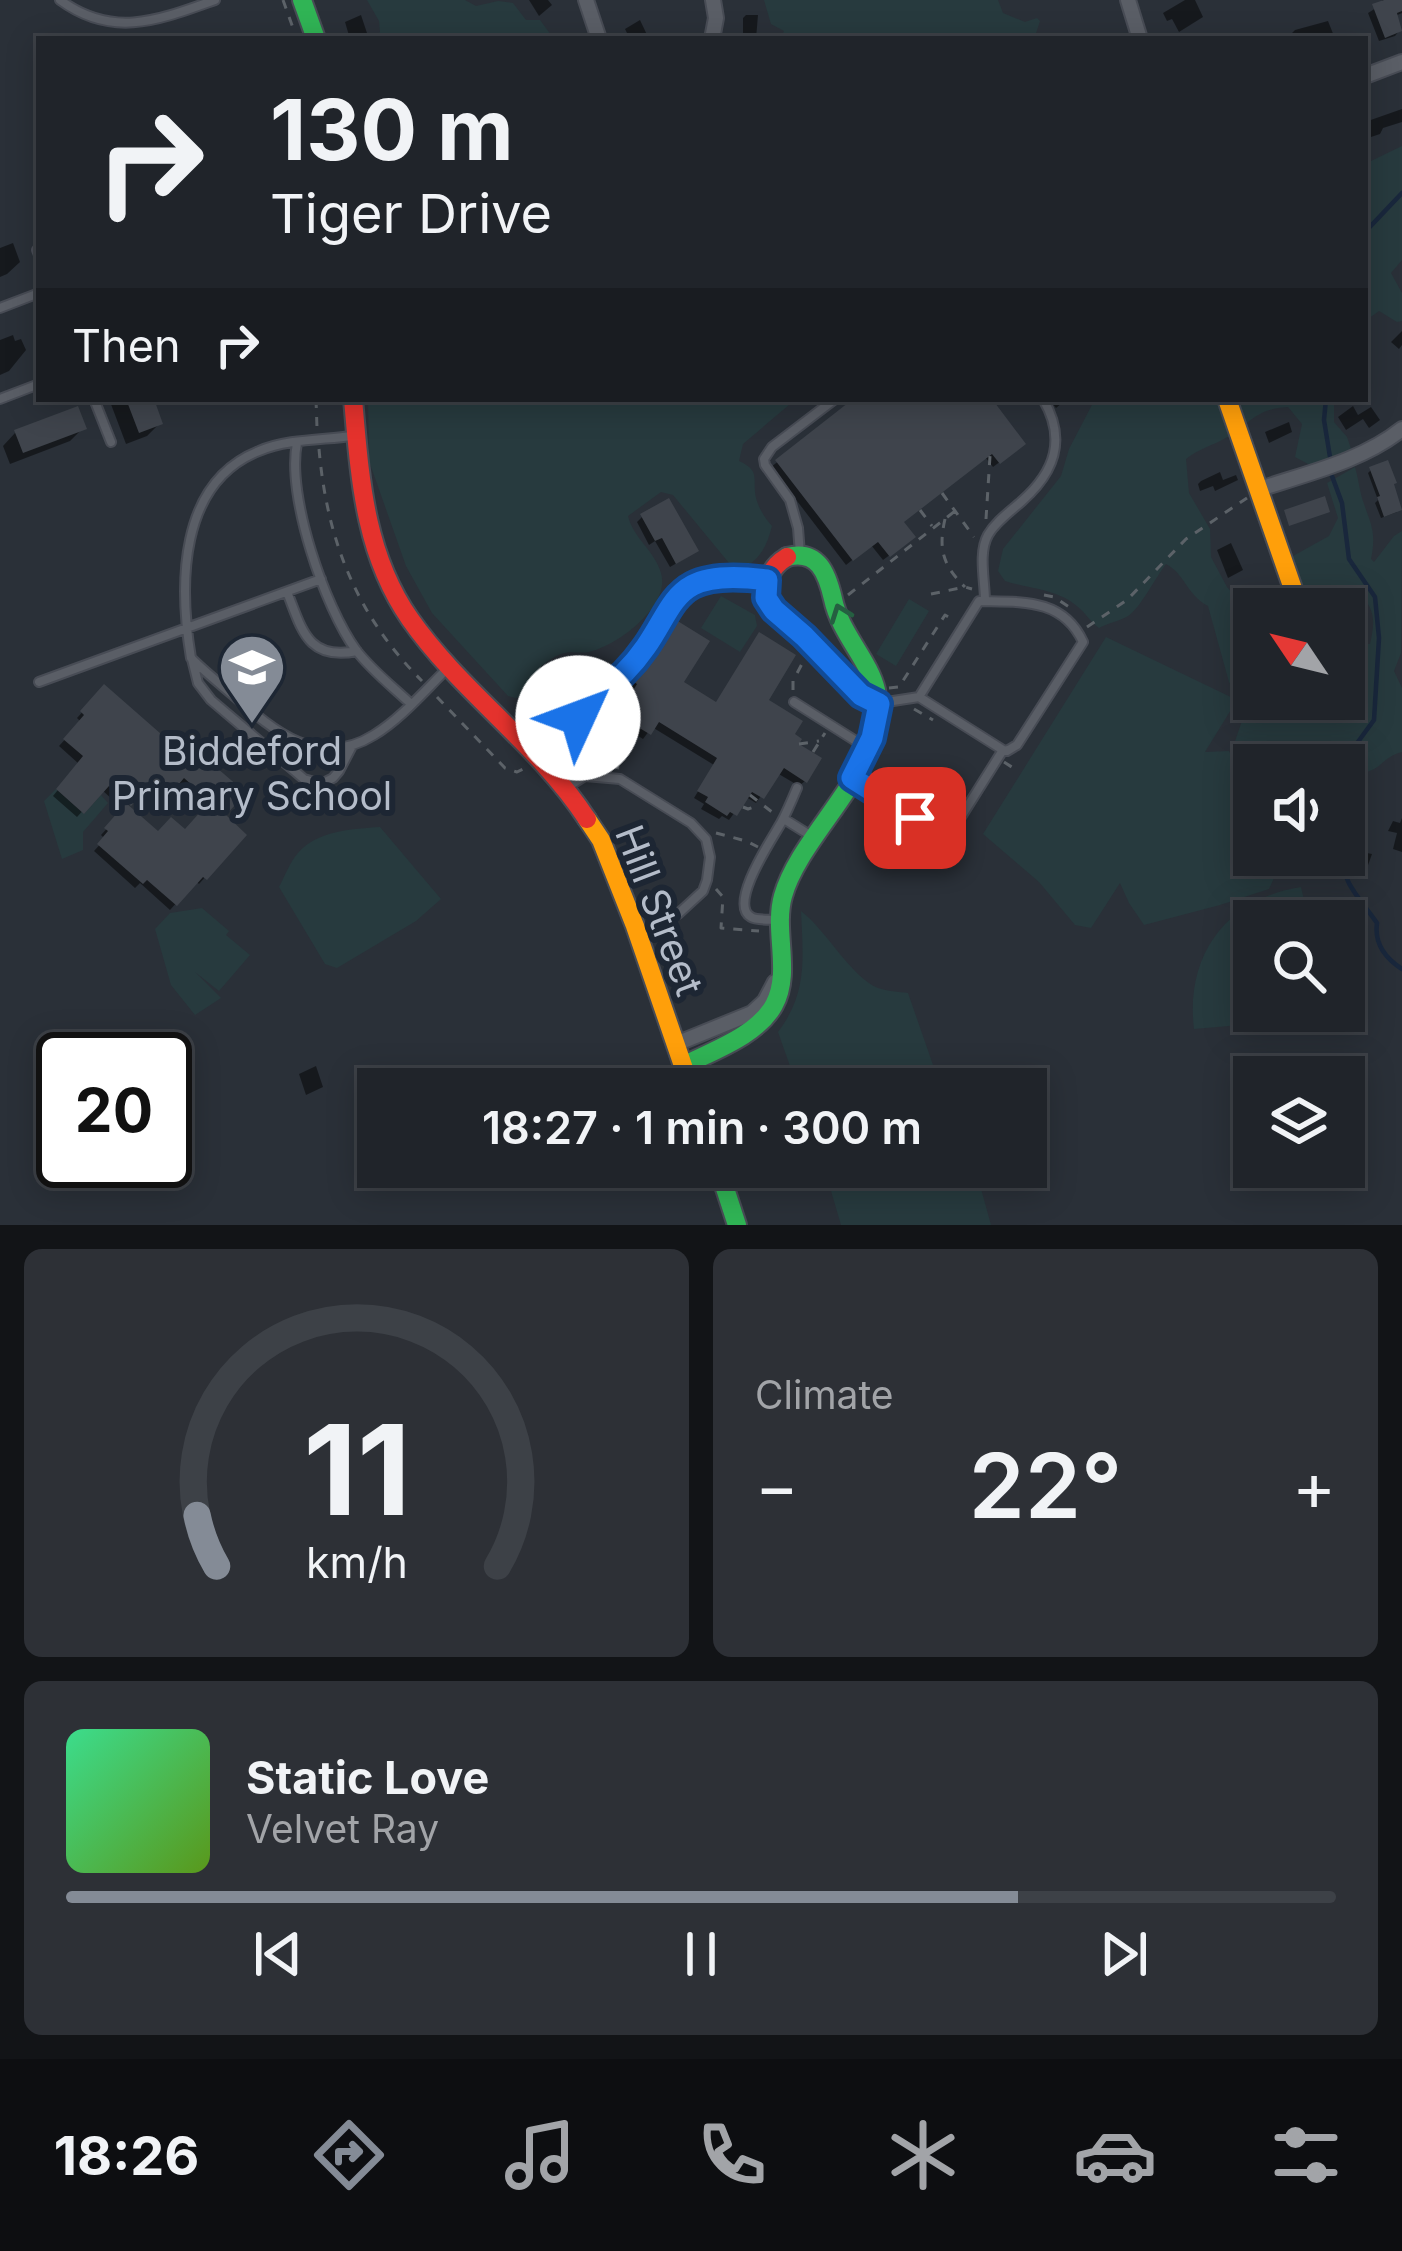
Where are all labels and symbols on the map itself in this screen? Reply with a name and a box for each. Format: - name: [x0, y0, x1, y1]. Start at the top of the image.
- north arrow: [1233, 588, 1365, 720]
- one-way arrow: [830, 604, 854, 625]
- school or university icon: Biddeford Primary School: [217, 632, 287, 726]
- position arrow: [515, 655, 641, 781]
- place label: Biddeford Primary School: [112, 727, 392, 819]
- pin: [864, 767, 966, 869]
- street label: Hill Street: [606, 818, 714, 1002]
- speed limit sign: 20: [36, 1032, 192, 1188]

